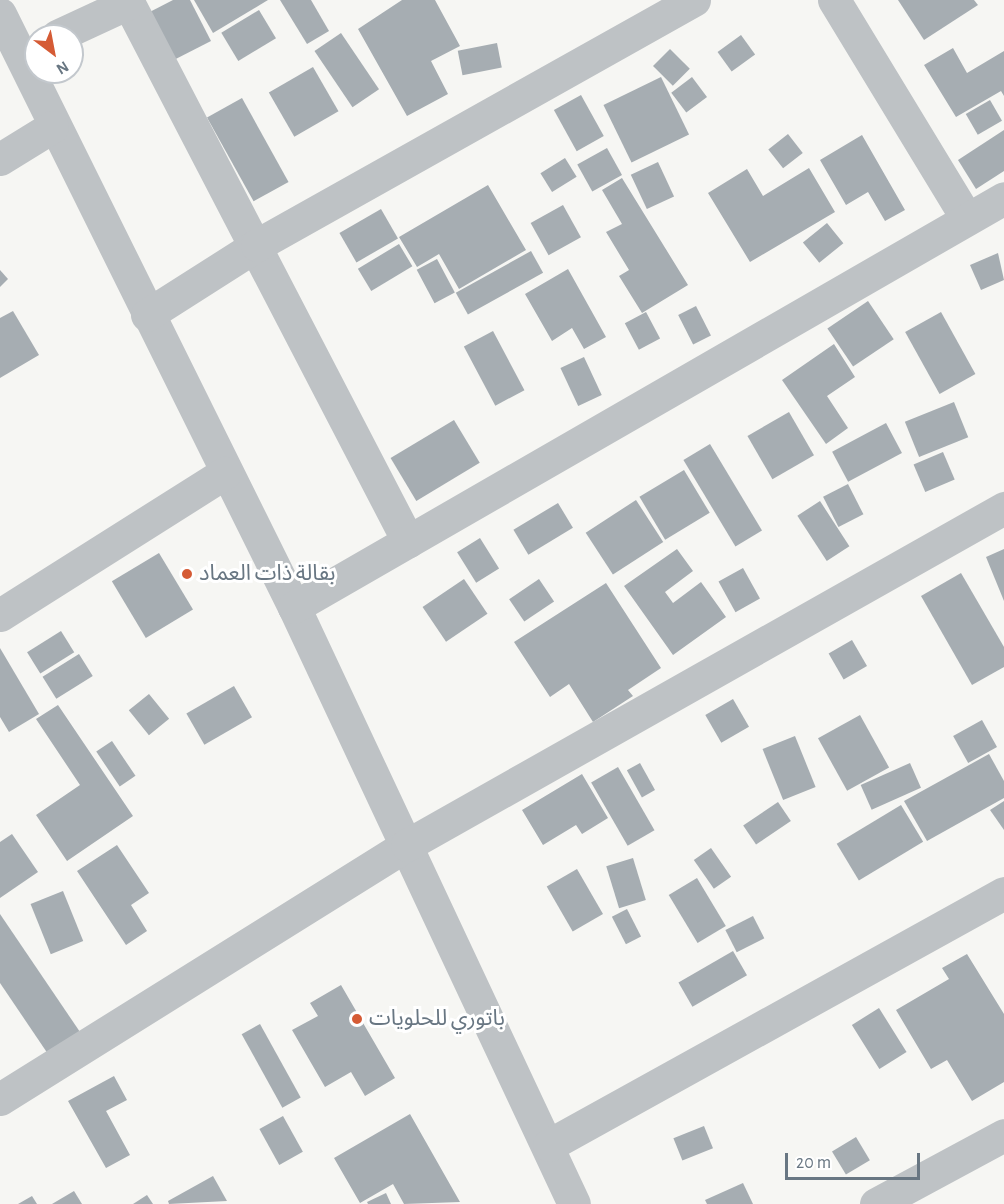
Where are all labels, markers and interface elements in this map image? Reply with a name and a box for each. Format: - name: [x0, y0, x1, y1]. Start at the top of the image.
- north arrow: [24, 24, 84, 84]
- text: N: [54, 58, 71, 77]
- place label: بقالة ذات العماد: [199, 561, 335, 587]
- marker: بقالة ذات العماد: [180, 567, 194, 581]
- place label: باتوري للحلويات: [369, 1006, 505, 1032]
- marker: باتوري للحلويات: [350, 1012, 364, 1026]
- scale bar: [788, 1141, 923, 1179]
- text: 20 m: [796, 1154, 831, 1172]

